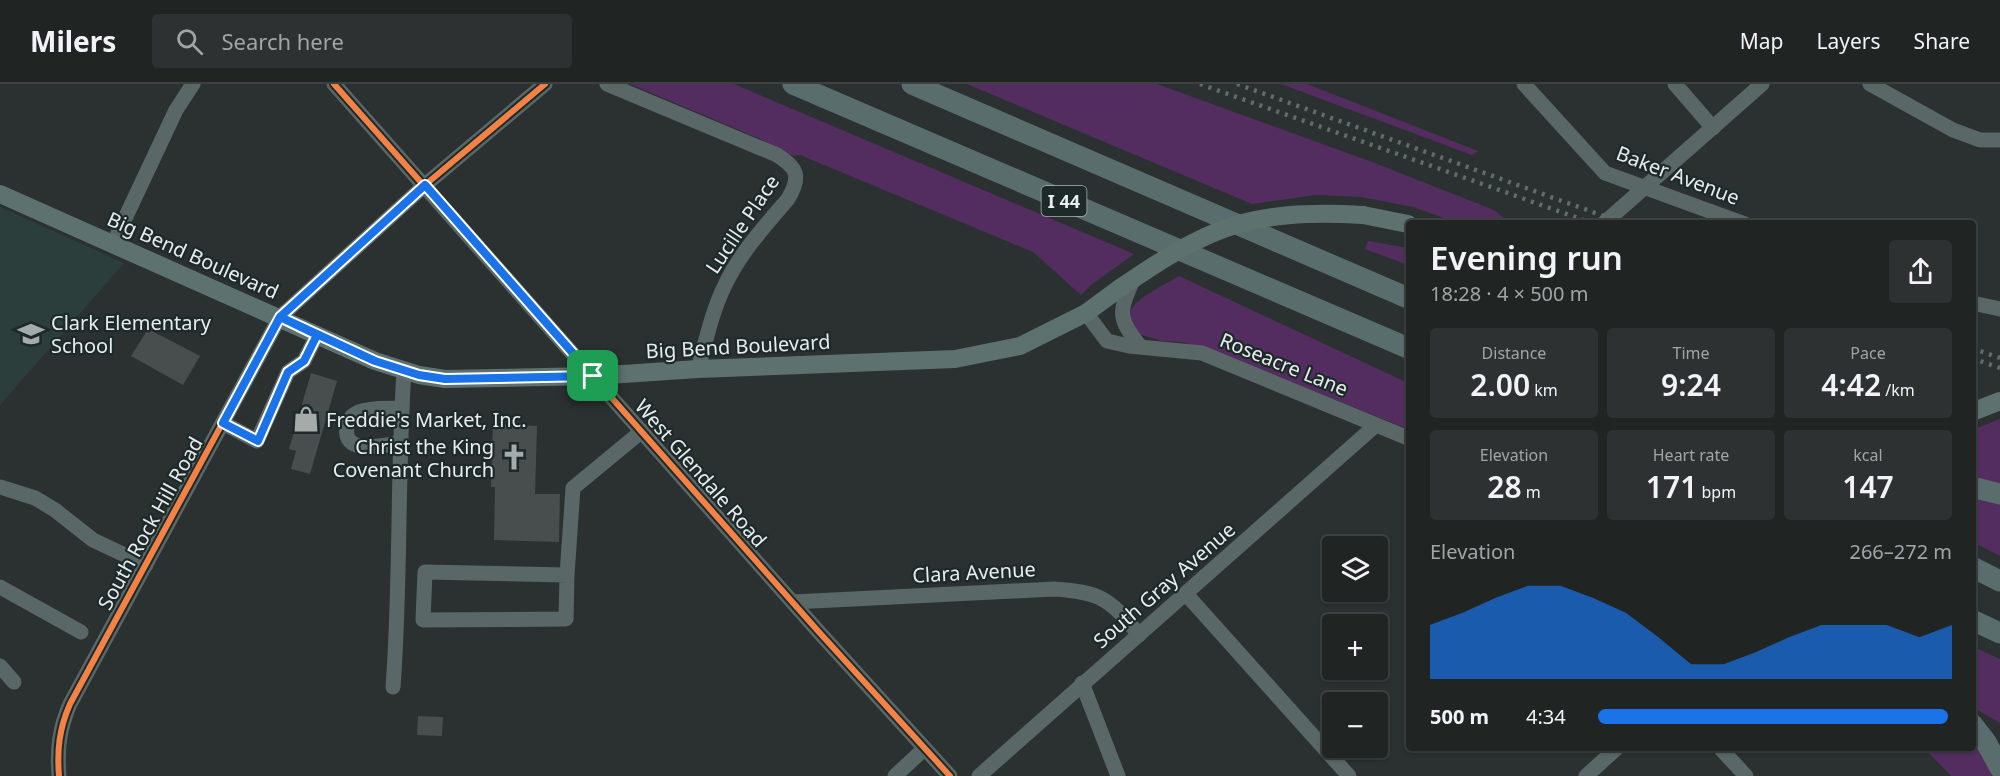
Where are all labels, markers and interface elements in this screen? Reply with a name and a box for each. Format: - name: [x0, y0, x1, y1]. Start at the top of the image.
- search box: [152, 14, 572, 68]
- text: Milers: [30, 22, 116, 60]
- icon: search: [173, 25, 206, 58]
- text: Search here: [221, 26, 344, 56]
- text: Map: [1740, 27, 1784, 55]
- text: Layers: [1817, 27, 1881, 55]
- text: Share: [1914, 27, 1970, 55]
- street label: Baker Avenue: [1613, 139, 1743, 211]
- street label: Lucille Place: [699, 169, 785, 279]
- road number: I 44: [1042, 186, 1086, 216]
- street label: Big Bend Boulevard: [103, 205, 283, 305]
- text: Evening run: [1430, 235, 1623, 280]
- button: share: [1889, 240, 1952, 303]
- text: 18:28 · 4 × 500 m: [1430, 280, 1588, 307]
- place label: Clark Elementary School: [51, 309, 212, 359]
- school or university icon: Clark Elementary School: [16, 319, 46, 349]
- street label: Roseacre Lane: [1216, 326, 1352, 402]
- street label: Big Bend Boulevard: [645, 328, 831, 364]
- text: Distance: [1482, 342, 1546, 364]
- text: Time: [1672, 342, 1710, 364]
- text: Pace: [1850, 342, 1886, 364]
- pin: [567, 350, 618, 401]
- icon: arrive: [576, 359, 609, 392]
- text: 2.00: [1470, 364, 1530, 405]
- text: 9:24: [1661, 364, 1721, 405]
- text: 4:42: [1821, 364, 1881, 405]
- text: km: [1530, 379, 1558, 401]
- text: /km: [1881, 379, 1915, 401]
- street label: West Glendale Road: [629, 393, 773, 553]
- shop icon: Freddie's Market, Inc.: [291, 404, 321, 434]
- place label: Freddie's Market, Inc.: [326, 406, 527, 433]
- street label: South Rock Hill Road: [91, 432, 209, 614]
- place label: Christ the King Covenant Church: [333, 433, 494, 483]
- church icon: Christ the King Covenant Church: [499, 442, 529, 472]
- text: Elevation: [1480, 444, 1548, 466]
- text: Heart rate: [1653, 444, 1729, 466]
- text: kcal: [1853, 444, 1883, 466]
- text: 28: [1487, 466, 1522, 507]
- text: 171: [1646, 466, 1697, 507]
- text: 147: [1842, 466, 1894, 507]
- text: m: [1522, 481, 1541, 503]
- text: bpm: [1697, 481, 1736, 503]
- street label: South Gray Avenue: [1087, 516, 1241, 654]
- map controls: [1322, 536, 1388, 758]
- button: layers: [1322, 536, 1388, 602]
- text: Elevation: [1430, 538, 1515, 565]
- text: 266–272 m: [1849, 538, 1952, 565]
- street label: Clara Avenue: [912, 555, 1036, 589]
- button: +: [1322, 614, 1388, 680]
- button: −: [1322, 692, 1388, 758]
- text: 500 m: [1430, 703, 1489, 730]
- text: 4:34: [1526, 703, 1566, 730]

